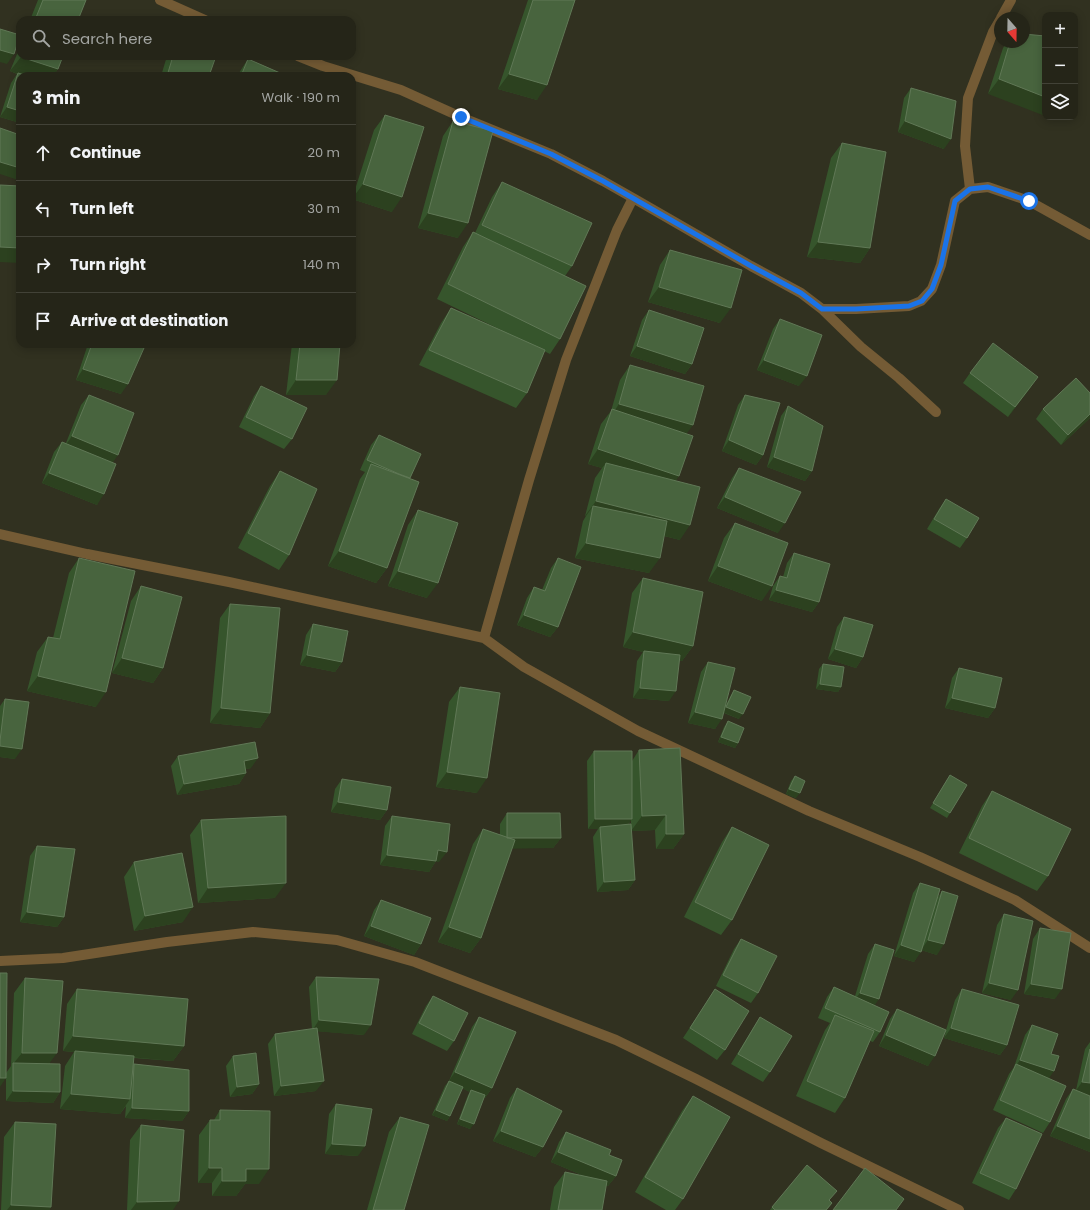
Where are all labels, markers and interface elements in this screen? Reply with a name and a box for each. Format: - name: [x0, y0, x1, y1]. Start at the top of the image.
- north arrow: [994, 12, 1030, 48]
- map controls: [1042, 12, 1078, 120]
- button: +: [1042, 12, 1078, 48]
- search box: [16, 16, 356, 60]
- icon: search: [30, 27, 52, 49]
- text: Search here: [62, 28, 152, 49]
- button: −: [1042, 48, 1078, 84]
- button: layers: [1042, 84, 1078, 120]
- text: 3 min: [32, 86, 80, 110]
- text: Walk · 190 m: [262, 88, 340, 107]
- route end: [452, 108, 470, 126]
- icon: ahead: [32, 142, 54, 164]
- text: Continue: [70, 142, 141, 163]
- text: 20 m: [307, 143, 340, 162]
- route start: [1020, 192, 1038, 210]
- icon: left: [32, 198, 54, 220]
- text: Turn left: [70, 198, 134, 219]
- text: 30 m: [307, 199, 340, 218]
- icon: right: [32, 254, 54, 276]
- text: Turn right: [70, 254, 146, 275]
- text: 140 m: [303, 255, 340, 274]
- icon: arrive: [32, 310, 54, 332]
- text: Arrive at destination: [70, 310, 228, 331]

